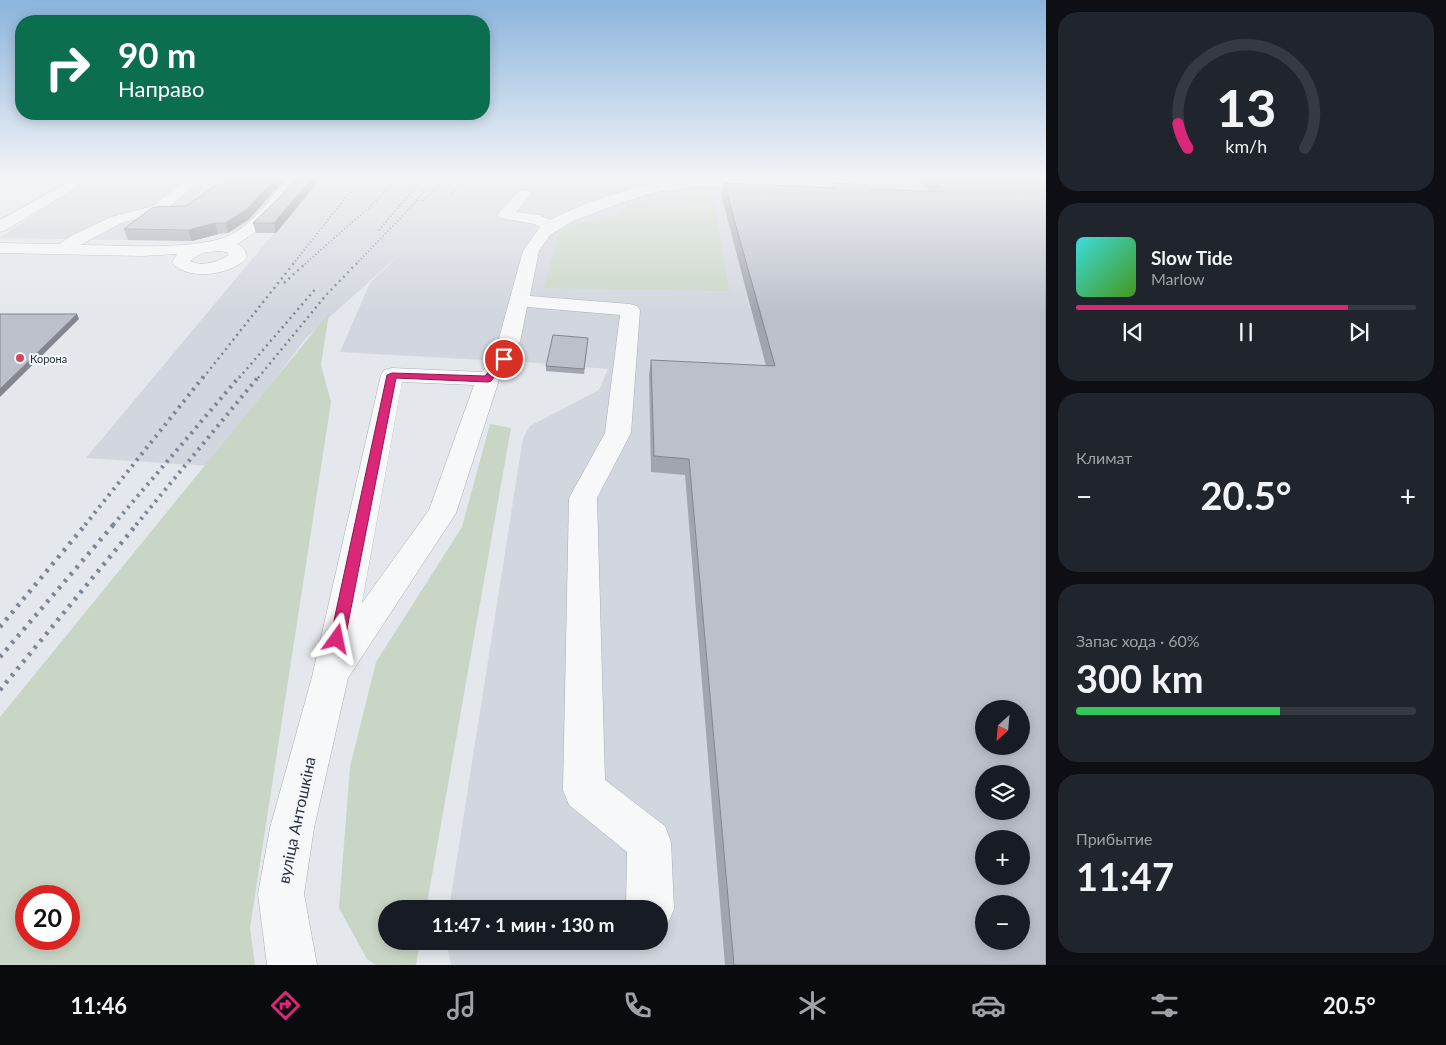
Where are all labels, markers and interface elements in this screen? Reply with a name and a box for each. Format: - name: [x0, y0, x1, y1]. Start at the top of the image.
- text: 90 m: [118, 33, 196, 75]
- icon: right: [35, 35, 100, 100]
- text: Направо: [118, 75, 204, 102]
- text: 13: [1216, 76, 1276, 138]
- text: km/h: [1225, 135, 1267, 157]
- text: Slow Tide: [1151, 246, 1233, 269]
- text: Marlow: [1151, 269, 1205, 288]
- icon: previous: [1119, 318, 1147, 346]
- icon: pause: [1232, 318, 1260, 346]
- icon: next: [1345, 318, 1373, 346]
- pin: [483, 338, 525, 380]
- icon: arrive: [490, 345, 518, 373]
- marker: Корона: [14, 352, 26, 364]
- place label: Корона: [30, 352, 67, 365]
- text: Климат: [1076, 448, 1132, 467]
- text: 20.5°: [1201, 472, 1291, 518]
- text: −: [1076, 479, 1092, 513]
- text: +: [1400, 479, 1416, 513]
- position arrow: [310, 612, 362, 664]
- text: Запас хода · 60%: [1076, 631, 1200, 650]
- text: 300 km: [1076, 655, 1204, 701]
- north arrow: [975, 700, 1030, 755]
- map controls: [975, 700, 1030, 950]
- street label: вуліца Антошкіна: [273, 755, 319, 885]
- button: layers: [975, 765, 1030, 820]
- text: Прибытие: [1076, 829, 1152, 848]
- button: +: [975, 830, 1030, 885]
- text: 11:47: [1076, 853, 1174, 899]
- speed limit sign: 20: [15, 885, 80, 950]
- button: −: [975, 895, 1030, 950]
- text: 11:47 · 1 мин · 130 m: [432, 913, 614, 936]
- icon: directions: [268, 988, 303, 1023]
- icon: music: [444, 988, 479, 1023]
- icon: phone: [620, 988, 655, 1023]
- icon: climate: [795, 988, 830, 1023]
- icon: car: [971, 988, 1006, 1023]
- icon: filters: [1147, 988, 1182, 1023]
- text: 11:46: [70, 992, 127, 1019]
- text: 20.5°: [1323, 992, 1376, 1019]

